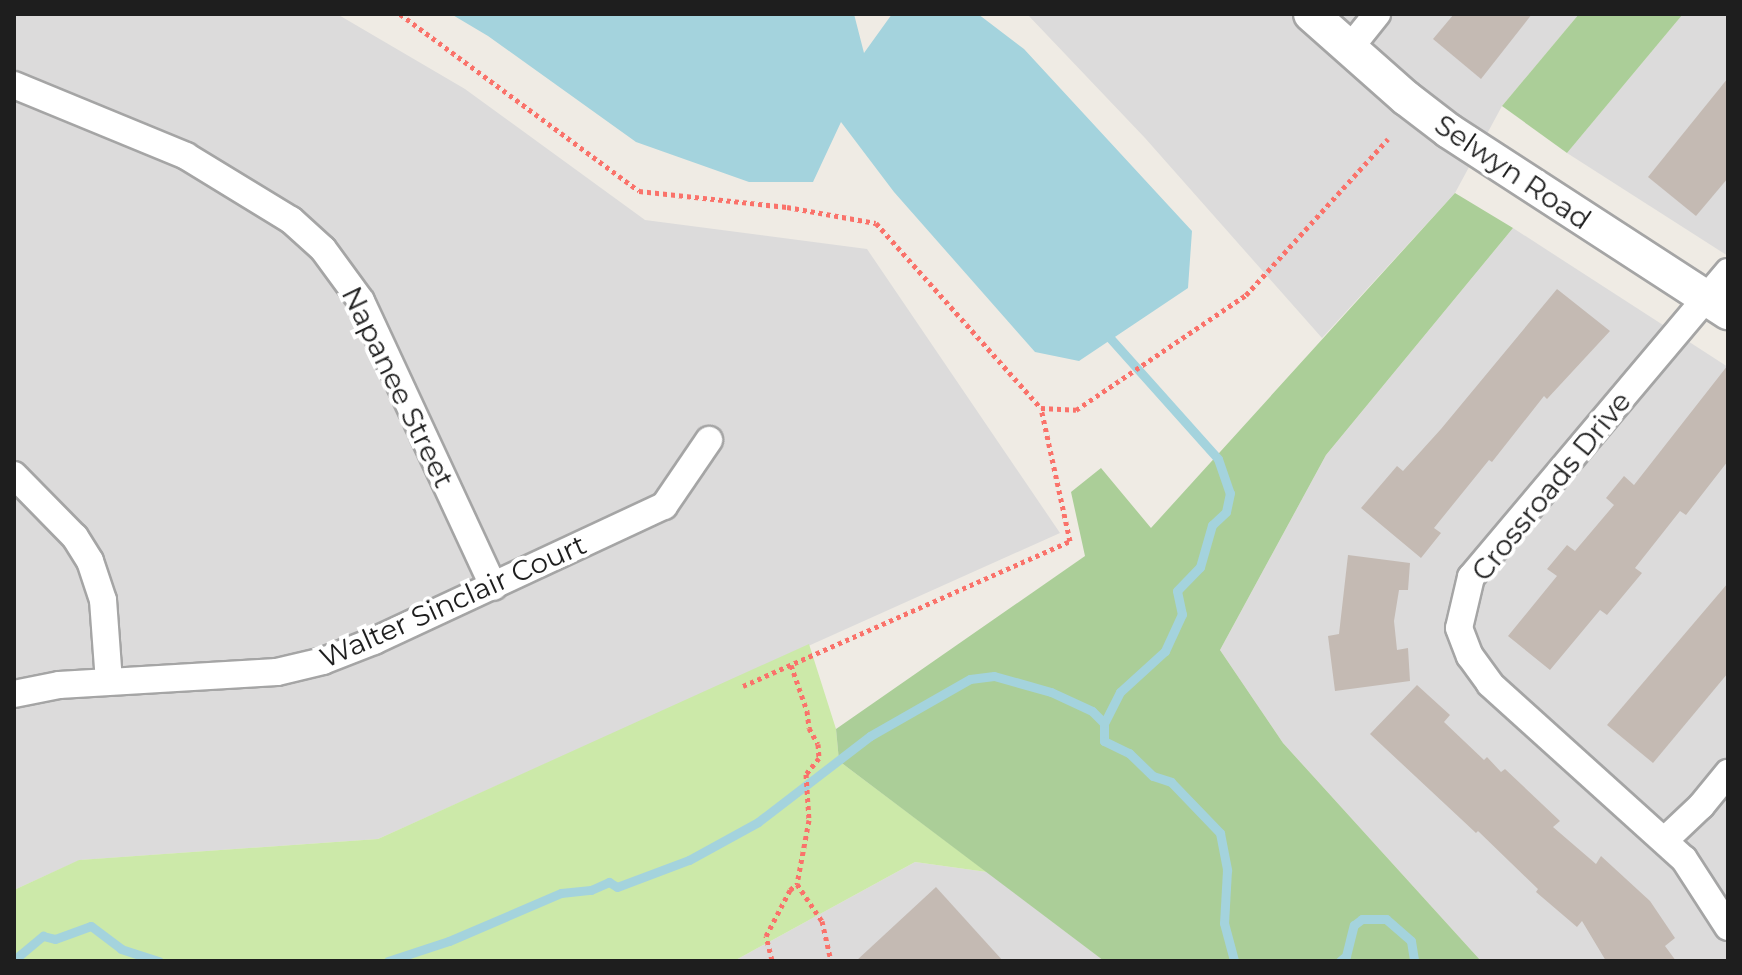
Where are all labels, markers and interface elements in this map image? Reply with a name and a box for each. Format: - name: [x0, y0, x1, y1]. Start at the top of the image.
- street label: Selwyn Road: [1429, 108, 1597, 236]
- street label: Napanee Street: [335, 281, 461, 493]
- street label: Crossroads Drive: [1464, 385, 1638, 587]
- street label: Walter Sinclair Court: [315, 527, 591, 675]

